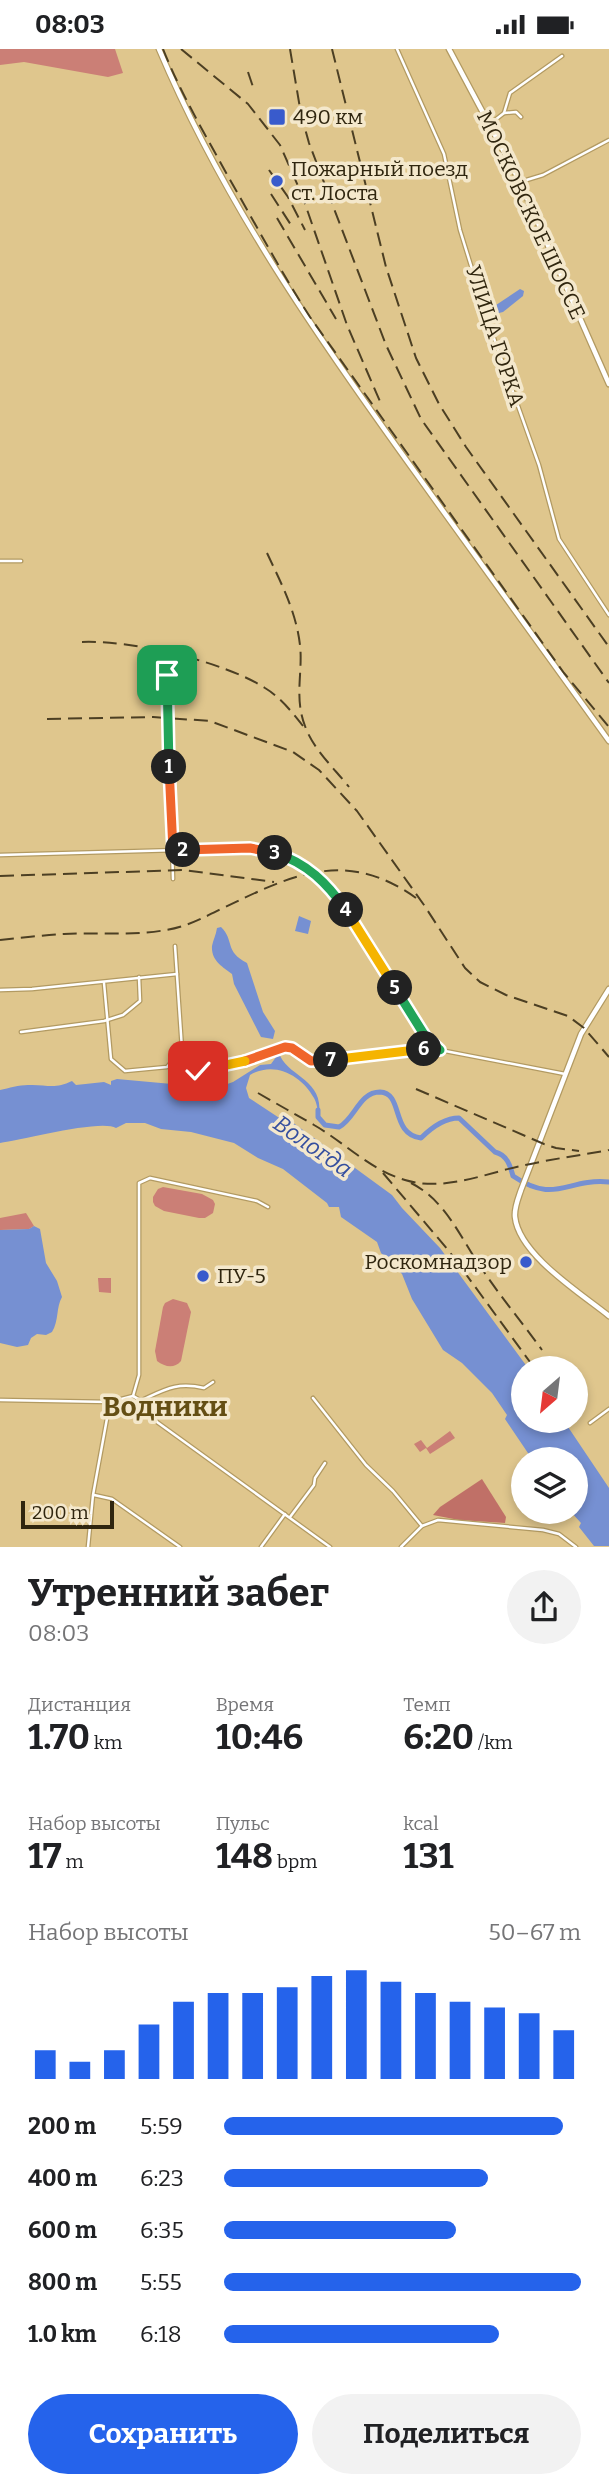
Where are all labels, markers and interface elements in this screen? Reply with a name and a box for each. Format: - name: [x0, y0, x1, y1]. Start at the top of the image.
- text: 08:03: [35, 9, 105, 40]
- place label: 490 км: [293, 104, 363, 130]
- street label: МОСКОВСКОЕ ШОССЕ: [471, 106, 591, 324]
- marker: 490 км: [267, 107, 287, 127]
- place label: Пожарный поезд ст. Лоста: [291, 156, 468, 206]
- marker: Пожарный поезд ст. Лоста: [269, 173, 285, 189]
- street label: УЛИЦА ГОРКА: [460, 262, 530, 410]
- pin: [137, 645, 197, 705]
- icon: arrive: [148, 656, 186, 694]
- pin: 1: [152, 749, 186, 785]
- text: 1: [164, 755, 173, 778]
- pin: 2: [166, 833, 200, 867]
- pin: 3: [258, 835, 292, 871]
- text: 2: [177, 838, 188, 861]
- text: 3: [269, 841, 280, 864]
- pin: 4: [328, 893, 364, 927]
- text: 4: [340, 898, 351, 921]
- pin: 5: [378, 971, 412, 1005]
- text: 5: [389, 976, 400, 999]
- pin: 6: [406, 1031, 442, 1067]
- text: 6: [418, 1037, 429, 1060]
- pin: [168, 1041, 228, 1101]
- pin: 7: [314, 1042, 348, 1077]
- text: 7: [325, 1048, 336, 1071]
- icon: check: [179, 1052, 217, 1090]
- water label: Вологда: [268, 1109, 358, 1183]
- place label: Роскомнадзор: [364, 1249, 512, 1275]
- marker: Роскомнадзор: [518, 1254, 534, 1270]
- place label: ПУ-5: [217, 1263, 266, 1289]
- marker: ПУ-5: [195, 1268, 211, 1284]
- north arrow: [511, 1356, 588, 1433]
- map controls: [511, 1356, 588, 1524]
- district label: Водники: [102, 1390, 228, 1423]
- button: layers: [511, 1447, 588, 1524]
- scale bar: [21, 1497, 114, 1529]
- text: 200 m: [32, 1501, 89, 1524]
- text: Утренний забег: [28, 1570, 329, 1616]
- button: share: [507, 1570, 581, 1644]
- text: 08:03: [28, 1619, 89, 1647]
- text: Дистанция: [28, 1693, 131, 1716]
- text: Время: [216, 1693, 274, 1716]
- text: Темп: [403, 1693, 451, 1716]
- text: 1.70: [28, 1716, 90, 1758]
- text: 10:46: [216, 1716, 303, 1758]
- text: 6:20: [403, 1716, 474, 1758]
- text: km: [90, 1731, 122, 1754]
- text: /km: [474, 1731, 513, 1754]
- text: Набор высоты: [28, 1812, 161, 1835]
- text: Пульс: [216, 1812, 270, 1835]
- text: kcal: [403, 1812, 439, 1835]
- text: 17: [28, 1835, 62, 1877]
- text: 148: [216, 1835, 273, 1877]
- text: 131: [403, 1835, 454, 1877]
- text: m: [62, 1850, 84, 1873]
- text: bpm: [273, 1850, 317, 1873]
- text: Набор высоты: [28, 1918, 189, 1946]
- text: 50–67 m: [489, 1918, 581, 1946]
- text: 200 m: [28, 2112, 96, 2140]
- text: 5:59: [140, 2112, 183, 2140]
- text: 400 m: [28, 2164, 97, 2192]
- text: 6:23: [140, 2164, 184, 2192]
- text: 600 m: [28, 2216, 97, 2244]
- text: 6:35: [140, 2216, 184, 2244]
- text: 800 m: [28, 2268, 97, 2296]
- text: 5:55: [140, 2268, 182, 2296]
- text: 1.0 km: [28, 2320, 97, 2348]
- text: 6:18: [140, 2320, 182, 2348]
- button: Сохранить: [28, 2394, 298, 2474]
- button: Поделиться: [312, 2394, 581, 2474]

